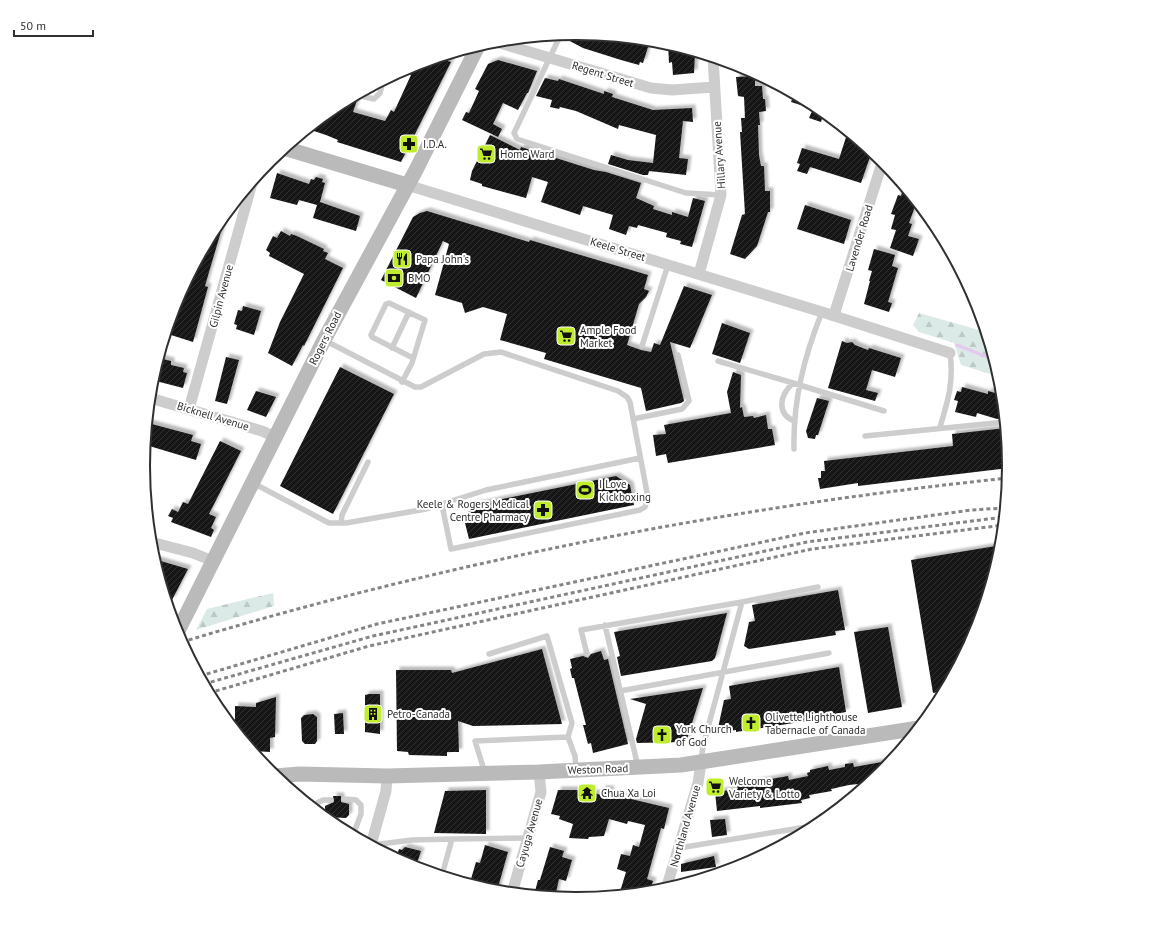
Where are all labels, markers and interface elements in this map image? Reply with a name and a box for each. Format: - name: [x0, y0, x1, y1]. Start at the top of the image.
- scale bar: [14, 12, 93, 38]
- text: 50 m: [20, 18, 46, 33]
- street label: Regent Street: [570, 58, 636, 90]
- street label: Hillary Avenue: [710, 120, 728, 189]
- pharmacy icon: I.D.A.: [398, 133, 420, 155]
- place label: I.D.A.: [423, 137, 447, 151]
- supermarket icon: Home Ward: [475, 143, 497, 165]
- place label: Home Ward: [500, 147, 554, 161]
- street label: Lavender Road: [842, 203, 876, 273]
- street label: Keele Street: [589, 234, 648, 264]
- restaurant icon: Papa John's: [391, 248, 413, 270]
- place label: Papa John's: [416, 252, 469, 266]
- street label: Gilpin Avenue: [206, 263, 236, 329]
- bank icon: BMO: [383, 267, 405, 289]
- place label: BMO: [408, 271, 431, 285]
- street label: Rogers Road: [306, 309, 344, 367]
- place label: Ample Food Market: [580, 323, 637, 350]
- supermarket icon: Ample Food Market: [555, 325, 577, 347]
- street label: Bicknell Avenue: [175, 398, 251, 434]
- place label: I Love Kickboxing: [599, 477, 651, 504]
- sports icon: I Love Kickboxing: [574, 479, 596, 501]
- place label: Keele & Rogers Medical Centre Pharmacy: [417, 497, 530, 524]
- pharmacy icon: Keele & Rogers Medical Centre Pharmacy: [532, 499, 554, 521]
- building icon: Petro-Canada: [362, 703, 384, 725]
- place label: Petro-Canada: [387, 707, 450, 721]
- place label: Olivette Lighthouse Tabernacle of Canada: [765, 710, 865, 737]
- church icon: Olivette Lighthouse Tabernacle of Canada: [740, 712, 762, 734]
- place label: York Church of God: [676, 722, 732, 749]
- church icon: York Church of God: [651, 724, 673, 746]
- street label: Weston Road: [567, 761, 629, 777]
- place label: Welcome Variety & Lotto: [728, 774, 800, 801]
- supermarket icon: Welcome Variety & Lotto: [704, 776, 726, 798]
- temple icon: Chua Xa Loi: [576, 782, 598, 804]
- street label: Northland Avenue: [667, 783, 704, 869]
- place label: Chua Xa Loi: [601, 786, 656, 800]
- street label: Cayuga Avenue: [512, 797, 546, 869]

